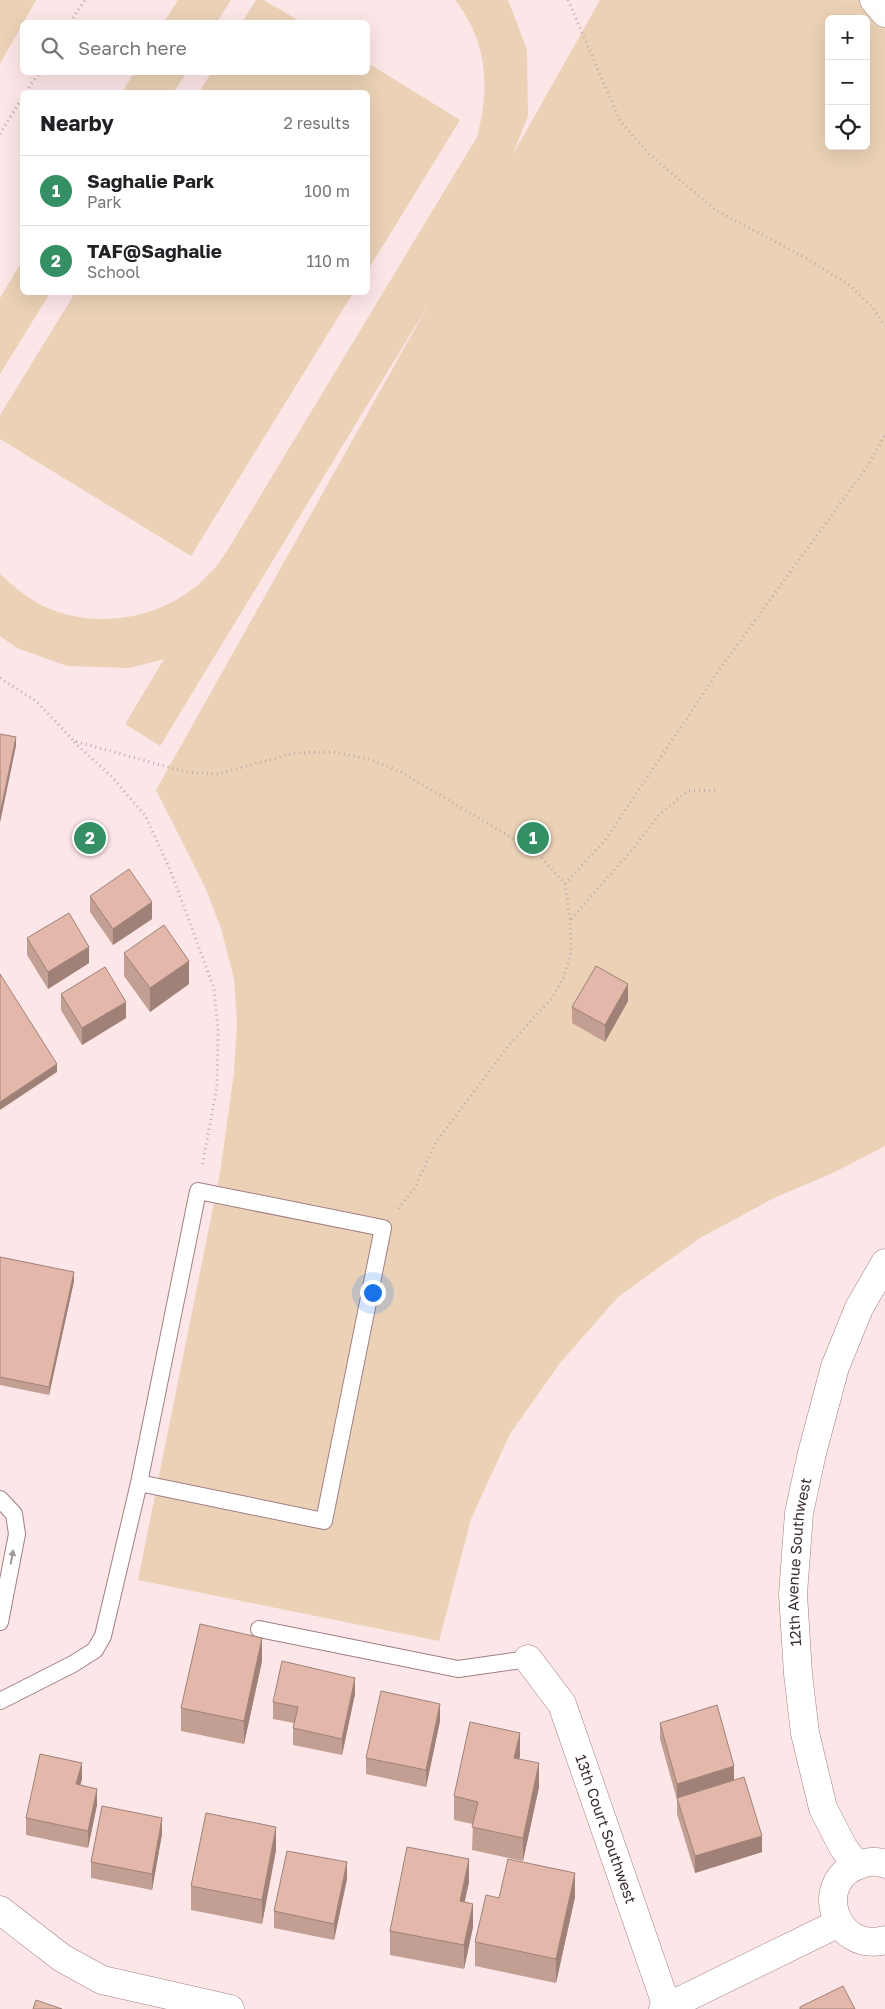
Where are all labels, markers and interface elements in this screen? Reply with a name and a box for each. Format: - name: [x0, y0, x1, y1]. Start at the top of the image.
- map controls: [825, 15, 870, 150]
- button: +: [825, 15, 870, 60]
- search box: [20, 20, 370, 75]
- icon: search: [38, 34, 66, 62]
- text: Search here: [78, 36, 187, 59]
- button: −: [825, 60, 870, 105]
- button: locate: [825, 105, 870, 150]
- text: Nearby: [40, 110, 114, 136]
- text: 2 results: [284, 113, 350, 133]
- text: Saghalie Park: [87, 169, 214, 192]
- text: 1: [52, 181, 60, 201]
- text: 100 m: [304, 181, 350, 201]
- text: Park: [87, 192, 122, 212]
- text: TAF@Saghalie: [87, 239, 222, 262]
- text: 2: [51, 251, 61, 271]
- text: 110 m: [306, 251, 350, 271]
- text: School: [87, 262, 140, 282]
- pin: 2: [74, 819, 106, 857]
- pin: 1: [517, 819, 549, 857]
- your location: [360, 1280, 386, 1306]
- street label: 12th Avenue Southwest: [783, 1476, 814, 1647]
- one-way arrow: [9, 1549, 17, 1565]
- street label: 13th Court Southwest: [572, 1752, 641, 1906]

